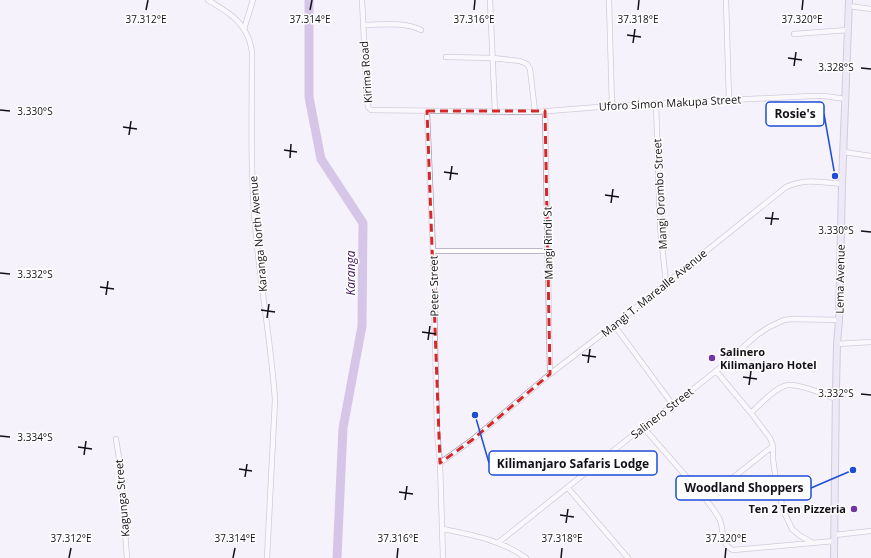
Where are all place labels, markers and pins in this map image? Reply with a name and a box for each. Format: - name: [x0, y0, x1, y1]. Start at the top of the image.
- callout: Rosie's: [766, 102, 824, 126]
- place label: Salinero Kilimanjaro Hotel: [720, 344, 817, 372]
- marker: Salinero Kilimanjaro Hotel: [707, 353, 717, 363]
- callout: Kilimanjaro Safaris Lodge: [489, 451, 657, 475]
- callout: Woodland Shoppers: [676, 476, 811, 500]
- place label: Ten 2 Ten Pizzeria: [748, 501, 846, 516]
- marker: Ten 2 Ten Pizzeria: [849, 504, 859, 514]

